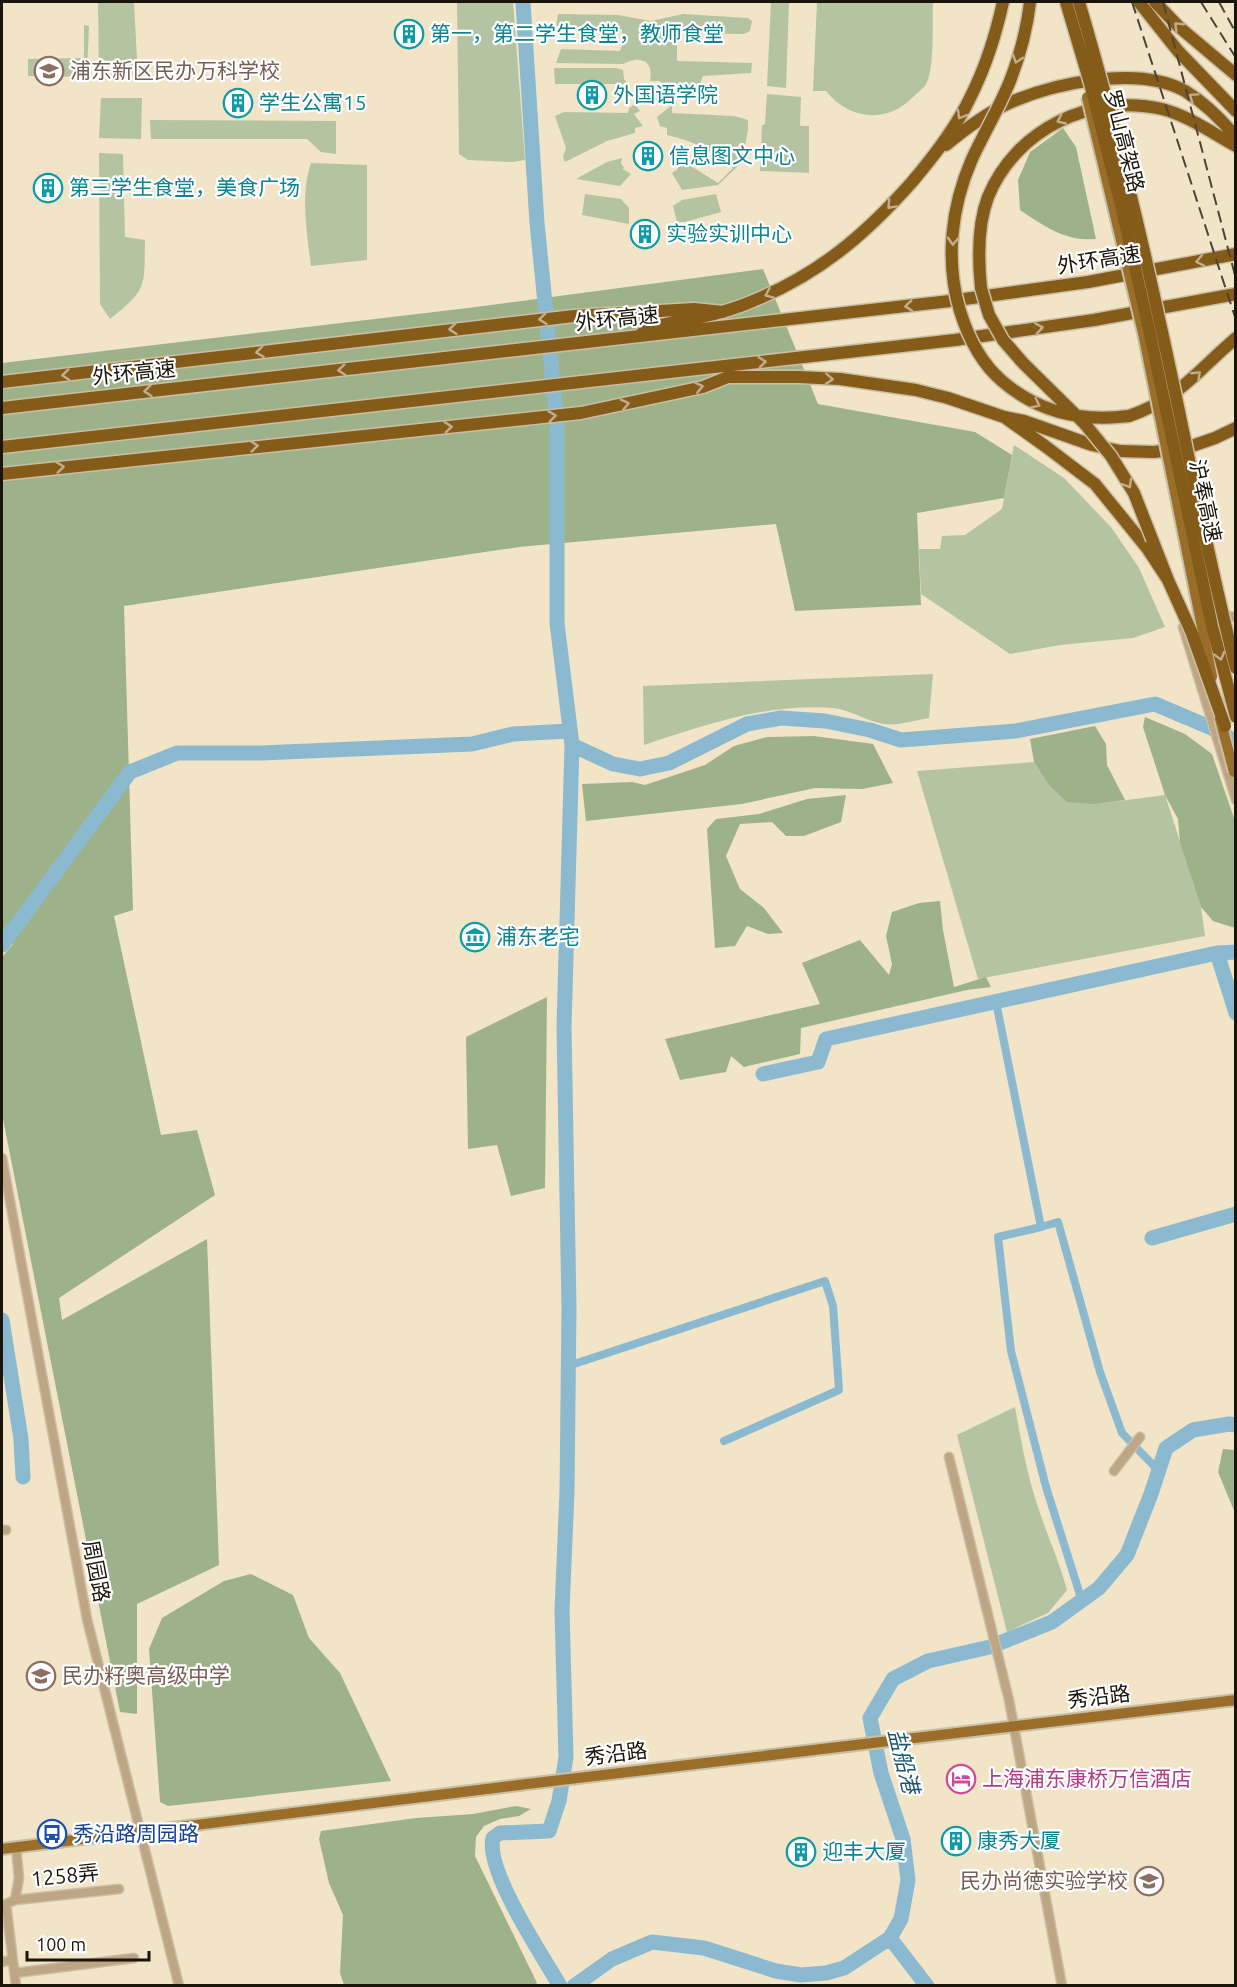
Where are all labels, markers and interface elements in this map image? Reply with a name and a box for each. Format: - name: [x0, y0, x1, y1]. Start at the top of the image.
- building icon: 第一，第二学生食堂，教师食堂: [393, 18, 425, 50]
- place label: 第一，第二学生食堂，教师食堂: [430, 21, 724, 45]
- one-way arrow: [1175, 22, 1186, 33]
- one-way arrow: [1012, 53, 1025, 63]
- school or university icon: 浦东新区民办万科学校: [33, 55, 65, 87]
- place label: 浦东新区民办万科学校: [70, 58, 280, 82]
- building icon: 外国语学院: [576, 79, 608, 111]
- place label: 外国语学院: [613, 82, 718, 106]
- building icon: 学生公寓15: [222, 87, 254, 119]
- street label: 罗山高架路: [1101, 87, 1149, 195]
- place label: 学生公寓15: [259, 90, 367, 114]
- one-way arrow: [1189, 93, 1200, 104]
- one-way arrow: [957, 109, 968, 119]
- one-way arrow: [1057, 113, 1068, 125]
- building icon: 信息图文中心: [632, 140, 664, 172]
- place label: 信息图文中心: [669, 143, 795, 167]
- building icon: 第三学生食堂，美食广场: [32, 172, 64, 204]
- place label: 第三学生食堂，美食广场: [69, 175, 300, 199]
- one-way arrow: [887, 198, 898, 208]
- building icon: 实验实训中心: [629, 218, 661, 250]
- place label: 实验实训中心: [666, 221, 792, 245]
- one-way arrow: [946, 236, 959, 245]
- street label: 外环高速: [1055, 241, 1142, 277]
- one-way arrow: [1195, 254, 1205, 267]
- one-way arrow: [764, 287, 775, 299]
- one-way arrow: [905, 299, 914, 312]
- street label: 外环高速: [574, 302, 660, 334]
- one-way arrow: [538, 313, 547, 325]
- one-way arrow: [449, 322, 458, 335]
- one-way arrow: [1034, 323, 1043, 335]
- one-way arrow: [255, 345, 264, 357]
- street label: 外环高速: [91, 356, 177, 388]
- one-way arrow: [757, 356, 766, 368]
- one-way arrow: [337, 363, 347, 375]
- one-way arrow: [62, 368, 71, 381]
- one-way arrow: [1190, 371, 1200, 382]
- one-way arrow: [824, 372, 833, 385]
- one-way arrow: [694, 382, 704, 395]
- one-way arrow: [144, 385, 153, 397]
- one-way arrow: [1030, 396, 1041, 408]
- one-way arrow: [620, 398, 630, 411]
- one-way arrow: [547, 411, 556, 423]
- one-way arrow: [443, 422, 452, 434]
- one-way arrow: [249, 440, 258, 453]
- street label: 沪奉高速: [1186, 457, 1226, 544]
- one-way arrow: [55, 461, 64, 474]
- one-way arrow: [1120, 477, 1131, 488]
- one-way arrow: [1212, 651, 1225, 661]
- museum icon: 浦东老宅: [459, 921, 491, 953]
- place label: 浦东老宅: [496, 924, 580, 948]
- street label: 周园路: [79, 1538, 115, 1604]
- school or university icon: 民办籽奥高级中学: [25, 1660, 57, 1692]
- place label: 民办籽奥高级中学: [62, 1663, 230, 1687]
- street label: 秀沿路: [1066, 1680, 1132, 1712]
- water label: 盐船港: [884, 1726, 925, 1799]
- street label: 秀沿路: [583, 1737, 649, 1769]
- hotel icon: 上海浦东康桥万信酒店: [945, 1763, 977, 1795]
- place label: 上海浦东康桥万信酒店: [982, 1766, 1192, 1790]
- bus stop icon: 秀沿路周园路: [36, 1818, 68, 1850]
- place label: 秀沿路周园路: [73, 1821, 199, 1845]
- building icon: 康秀大厦: [940, 1825, 972, 1857]
- place label: 康秀大厦: [977, 1828, 1061, 1852]
- building icon: 迎丰大厦: [785, 1836, 817, 1868]
- place label: 迎丰大厦: [822, 1839, 906, 1863]
- street label: 1258弄: [30, 1859, 100, 1891]
- school or university icon: 民办尚徳实验学校: [1133, 1865, 1165, 1897]
- place label: 民办尚徳实验学校: [960, 1868, 1128, 1892]
- scale bar: [27, 1924, 148, 1962]
- text: 100 m: [36, 1934, 86, 1954]

